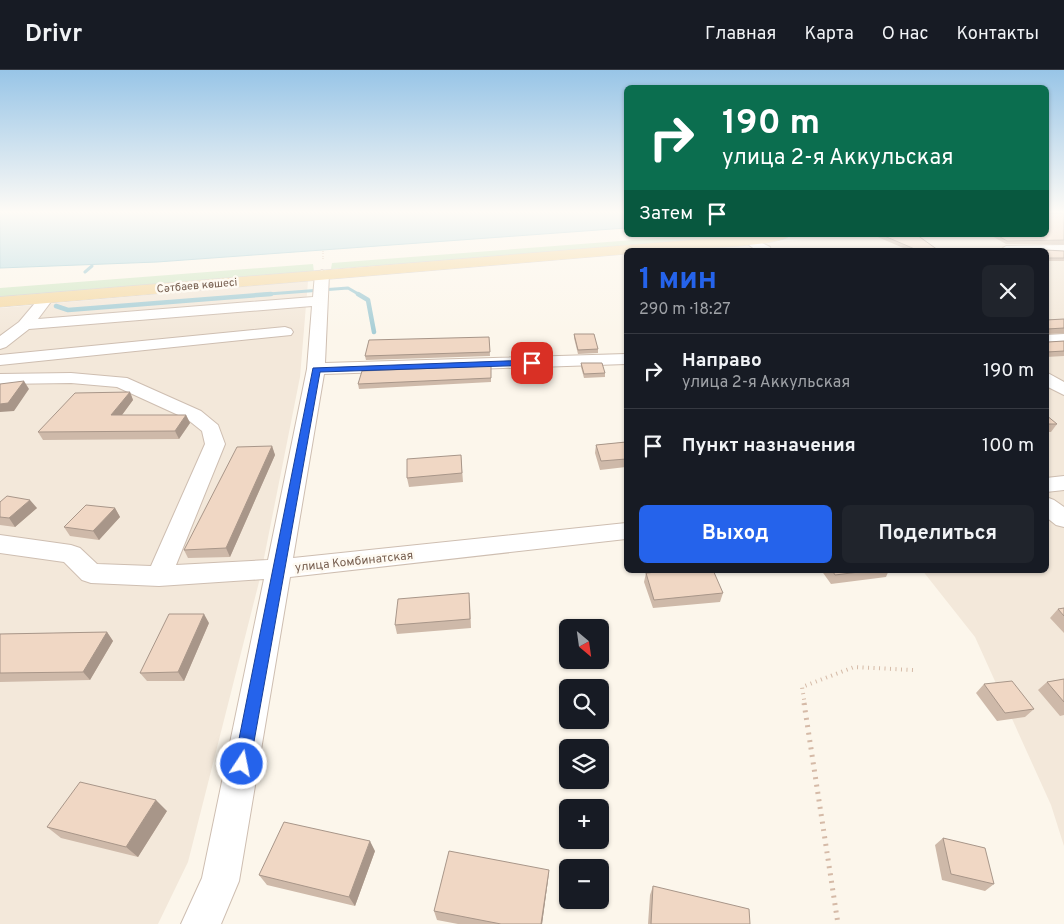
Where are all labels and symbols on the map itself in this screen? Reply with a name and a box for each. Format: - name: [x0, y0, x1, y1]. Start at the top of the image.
- street label: Сәтбаев көшесі: [156, 276, 238, 296]
- pin: [511, 342, 553, 384]
- street label: улица Комбинатская: [294, 548, 414, 576]
- north arrow: [559, 619, 609, 669]
- position arrow: [215, 737, 267, 789]

